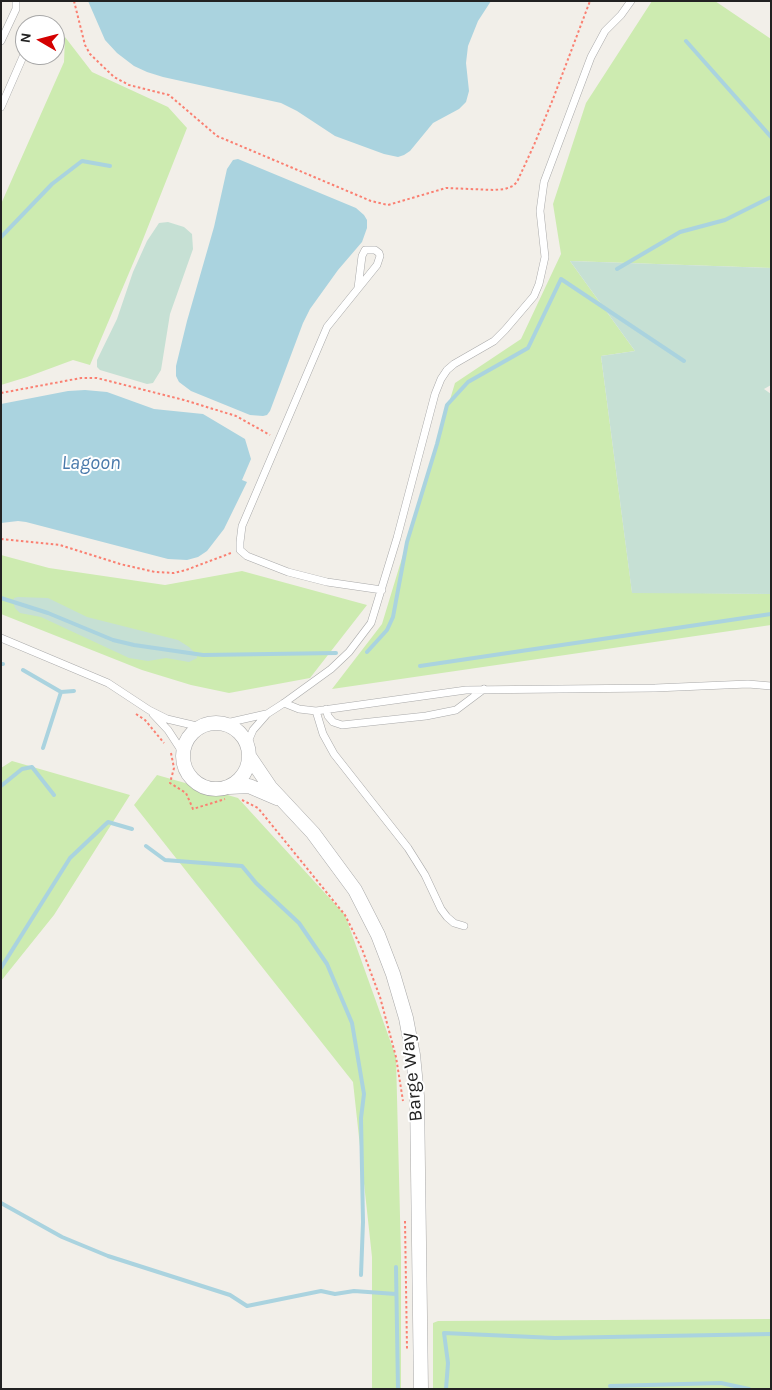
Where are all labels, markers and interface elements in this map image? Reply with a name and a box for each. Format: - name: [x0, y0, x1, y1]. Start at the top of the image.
- north arrow: [15, 15, 65, 65]
- text: N: [17, 32, 35, 44]
- water label: Lagoon: [61, 451, 121, 475]
- street label: Barge Way: [396, 1031, 428, 1123]

